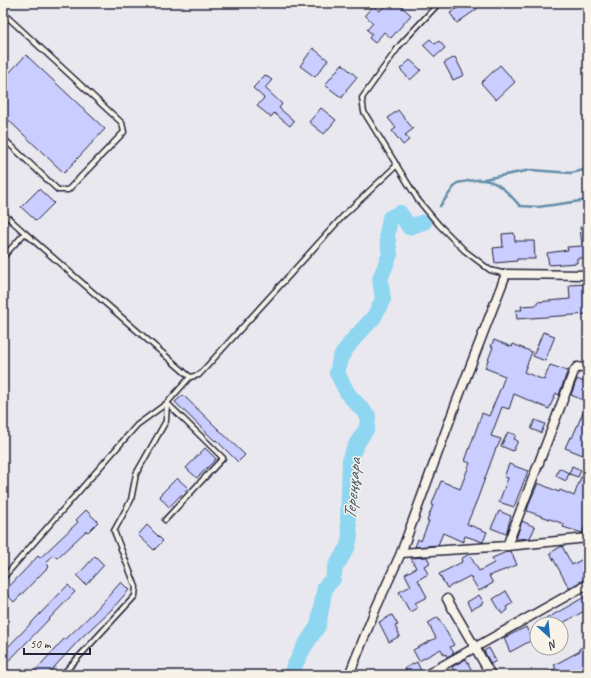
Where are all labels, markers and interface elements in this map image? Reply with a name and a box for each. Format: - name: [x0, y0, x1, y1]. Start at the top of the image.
- water label: Тереңқара: [338, 456, 366, 520]
- north arrow: [529, 616, 569, 656]
- scale bar: [24, 630, 90, 656]
- text: 50 m: [30, 636, 52, 652]
- text: N: [545, 637, 560, 654]

